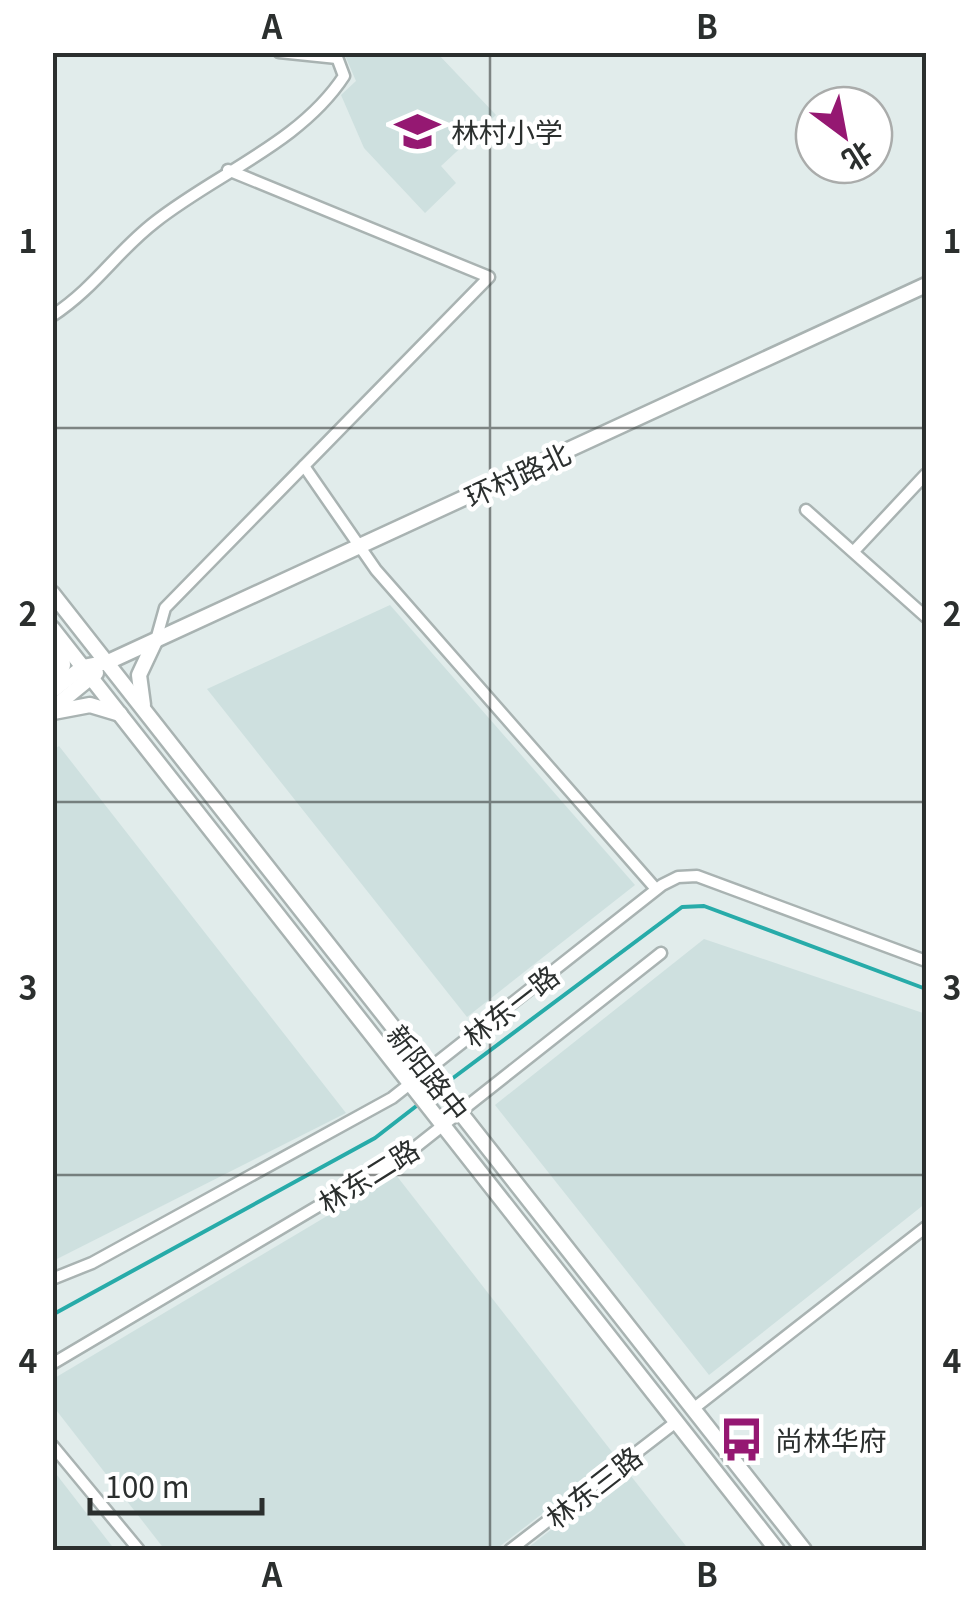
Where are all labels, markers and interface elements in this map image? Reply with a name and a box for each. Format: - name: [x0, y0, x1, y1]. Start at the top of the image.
- text: A: [261, 2, 283, 48]
- text: B: [696, 2, 718, 48]
- north arrow: [794, 85, 894, 185]
- school or university icon: 林村小学: [394, 107, 442, 155]
- place label: 林村小学: [451, 111, 563, 151]
- text: 北: [836, 134, 881, 182]
- text: 1: [19, 216, 37, 262]
- text: 1: [943, 216, 961, 262]
- street label: 环村路北: [458, 432, 576, 516]
- text: 2: [19, 589, 37, 635]
- text: 2: [943, 589, 961, 635]
- street label: 林东一路: [454, 955, 566, 1055]
- text: 3: [19, 963, 37, 1009]
- text: 3: [943, 963, 961, 1009]
- street label: 新阳路中: [379, 1016, 479, 1128]
- street label: 林东二路: [310, 1128, 426, 1222]
- text: 4: [19, 1336, 37, 1382]
- text: 4: [943, 1336, 961, 1382]
- bus stop icon: 尚林华府: [718, 1415, 766, 1463]
- place label: 尚林华府: [775, 1419, 887, 1459]
- street label: 林东三路: [537, 1436, 649, 1536]
- scale bar: [90, 1453, 262, 1515]
- text: 100 m: [105, 1463, 189, 1507]
- text: A: [261, 1550, 283, 1596]
- text: B: [696, 1550, 718, 1596]

